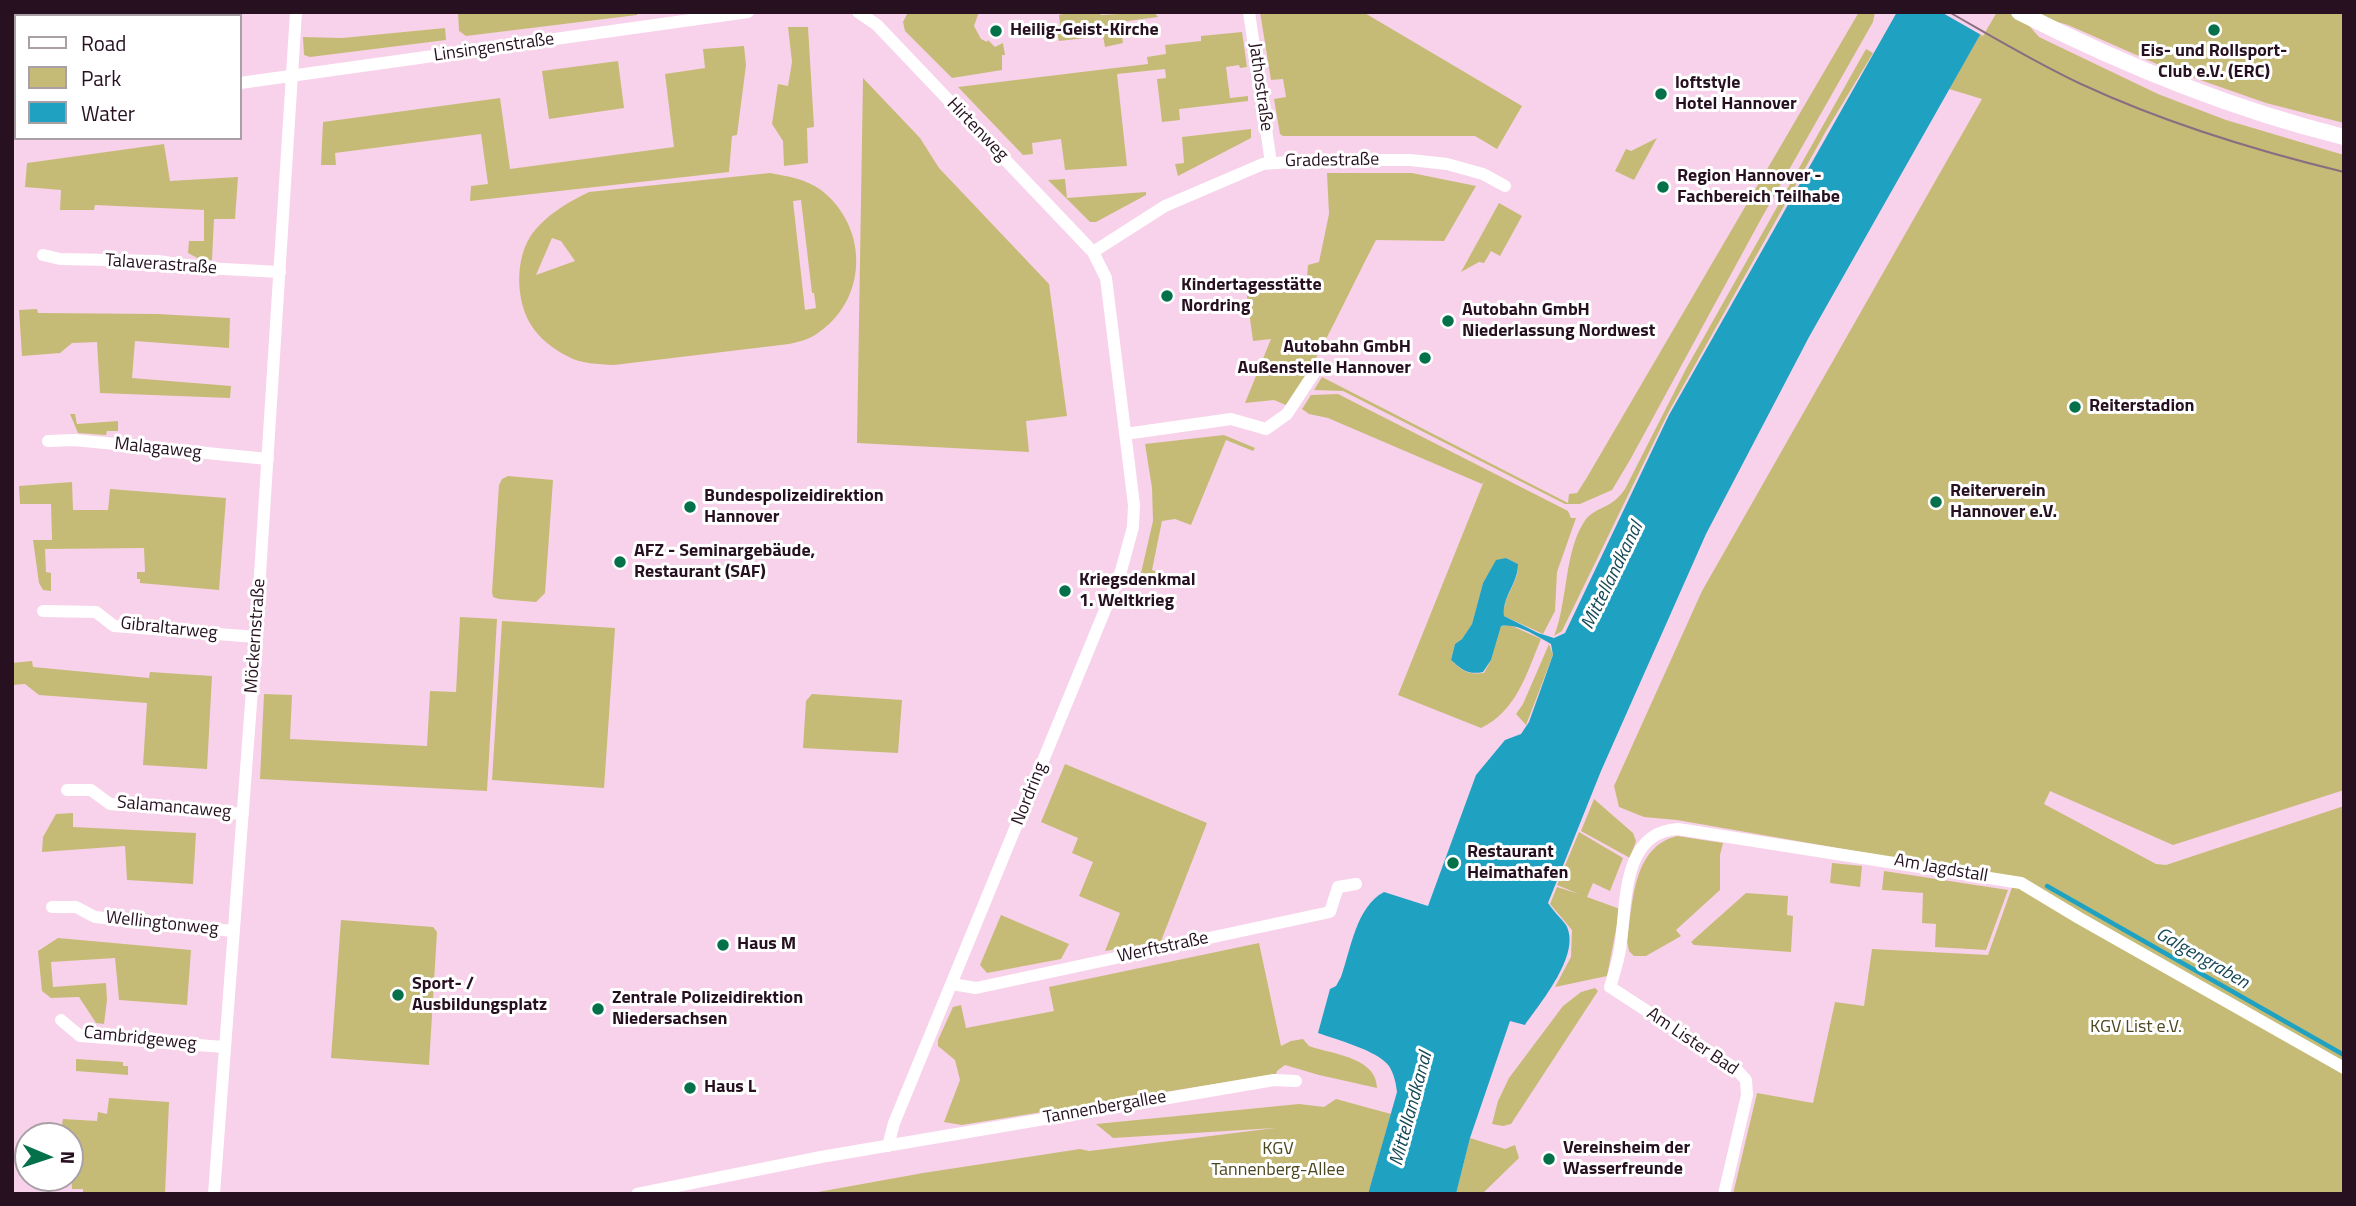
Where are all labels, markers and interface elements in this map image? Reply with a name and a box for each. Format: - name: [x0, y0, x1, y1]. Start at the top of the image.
- legend: [14, 14, 242, 140]
- place label: Heilig-Geist-Kirche: [1010, 20, 1159, 42]
- marker: Eis- und Rollsport- Club e.V. (ERC): [2206, 22, 2222, 38]
- marker: Heilig-Geist-Kirche: [988, 23, 1004, 39]
- text: Road: [81, 27, 126, 59]
- street label: Linsingenstraße: [432, 29, 556, 67]
- street label: Jathostraße: [1243, 41, 1277, 133]
- place label: Eis- und Rollsport- Club e.V. (ERC): [2141, 41, 2287, 84]
- text: Park: [81, 62, 121, 94]
- place label: loftstyle Hotel Hannover: [1675, 73, 1797, 116]
- marker: loftstyle Hotel Hannover: [1653, 86, 1669, 102]
- street label: Hirtenweg: [942, 94, 1012, 166]
- text: Water: [81, 97, 135, 129]
- street label: Gradestraße: [1285, 149, 1379, 173]
- place label: Region Hannover - Fachbereich Teilhabe: [1677, 166, 1840, 208]
- marker: Region Hannover - Fachbereich Teilhabe: [1655, 179, 1671, 195]
- street label: Talaverastraße: [104, 250, 218, 280]
- place label: Kindertagesstätte Nordring: [1181, 275, 1322, 318]
- marker: Kindertagesstätte Nordring: [1159, 288, 1175, 304]
- place label: Autobahn GmbH Niederlassung Nordwest: [1462, 300, 1655, 342]
- marker: Autobahn GmbH Niederlassung Nordwest: [1440, 313, 1456, 329]
- place label: Autobahn GmbH Außenstelle Hannover: [1238, 337, 1411, 380]
- marker: Autobahn GmbH Außenstelle Hannover: [1417, 350, 1433, 366]
- place label: Reiterstadion: [2089, 396, 2195, 418]
- marker: Reiterstadion: [2067, 399, 2083, 415]
- street label: Malagaweg: [113, 434, 203, 464]
- place label: Reiterverein Hannover e.V.: [1950, 481, 2057, 524]
- place label: Bundespolizeidirektion Hannover: [704, 486, 884, 528]
- marker: Reiterverein Hannover e.V.: [1928, 494, 1944, 510]
- marker: Bundespolizeidirektion Hannover: [682, 499, 698, 515]
- water label: Mittellandkanal: [1577, 518, 1649, 634]
- place label: AFZ - Seminargebäude, Restaurant (SAF): [634, 541, 815, 584]
- marker: AFZ - Seminargebäude, Restaurant (SAF): [612, 554, 628, 570]
- place label: Kriegsdenkmal 1. Weltkrieg: [1079, 570, 1196, 612]
- street label: Möckernstraße: [241, 578, 271, 694]
- marker: Kriegsdenkmal 1. Weltkrieg: [1057, 583, 1073, 599]
- street label: Gibraltarweg: [119, 613, 219, 645]
- street label: Nordring: [1008, 759, 1052, 829]
- street label: Salamancaweg: [116, 792, 232, 824]
- place label: Restaurant Heimathafen: [1467, 842, 1568, 884]
- street label: Am Jagdstall: [1892, 850, 1990, 888]
- marker: Restaurant Heimathafen: [1445, 855, 1461, 871]
- street label: Wellingtonweg: [105, 907, 219, 941]
- water label: Galgengraben: [2152, 923, 2252, 995]
- street label: Werftstraße: [1115, 928, 1211, 968]
- place label: Haus M: [737, 934, 796, 956]
- marker: Haus M: [715, 937, 731, 953]
- place label: Sport- / Ausbildungsplatz: [412, 974, 547, 1016]
- marker: Sport- / Ausbildungsplatz: [390, 987, 406, 1003]
- place label: Zentrale Polizeidirektion Niedersachsen: [612, 988, 803, 1030]
- marker: Zentrale Polizeidirektion Niedersachsen: [590, 1001, 606, 1017]
- street label: Am Lister Bad: [1642, 1003, 1742, 1081]
- park label: KGV List e.V.: [2090, 1017, 2182, 1039]
- street label: Cambridgeweg: [83, 1022, 197, 1056]
- water label: Mittellandkanal: [1386, 1050, 1438, 1168]
- place label: Haus L: [704, 1077, 756, 1099]
- marker: Haus L: [682, 1080, 698, 1096]
- street label: Tannenbergallee: [1042, 1087, 1168, 1129]
- north arrow: [14, 1122, 84, 1192]
- place label: Vereinsheim der Wasserfreunde: [1563, 1138, 1690, 1180]
- park label: KGV Tannenberg-Allee: [1211, 1139, 1345, 1182]
- text: N: [54, 1151, 83, 1165]
- marker: Vereinsheim der Wasserfreunde: [1541, 1151, 1557, 1167]

